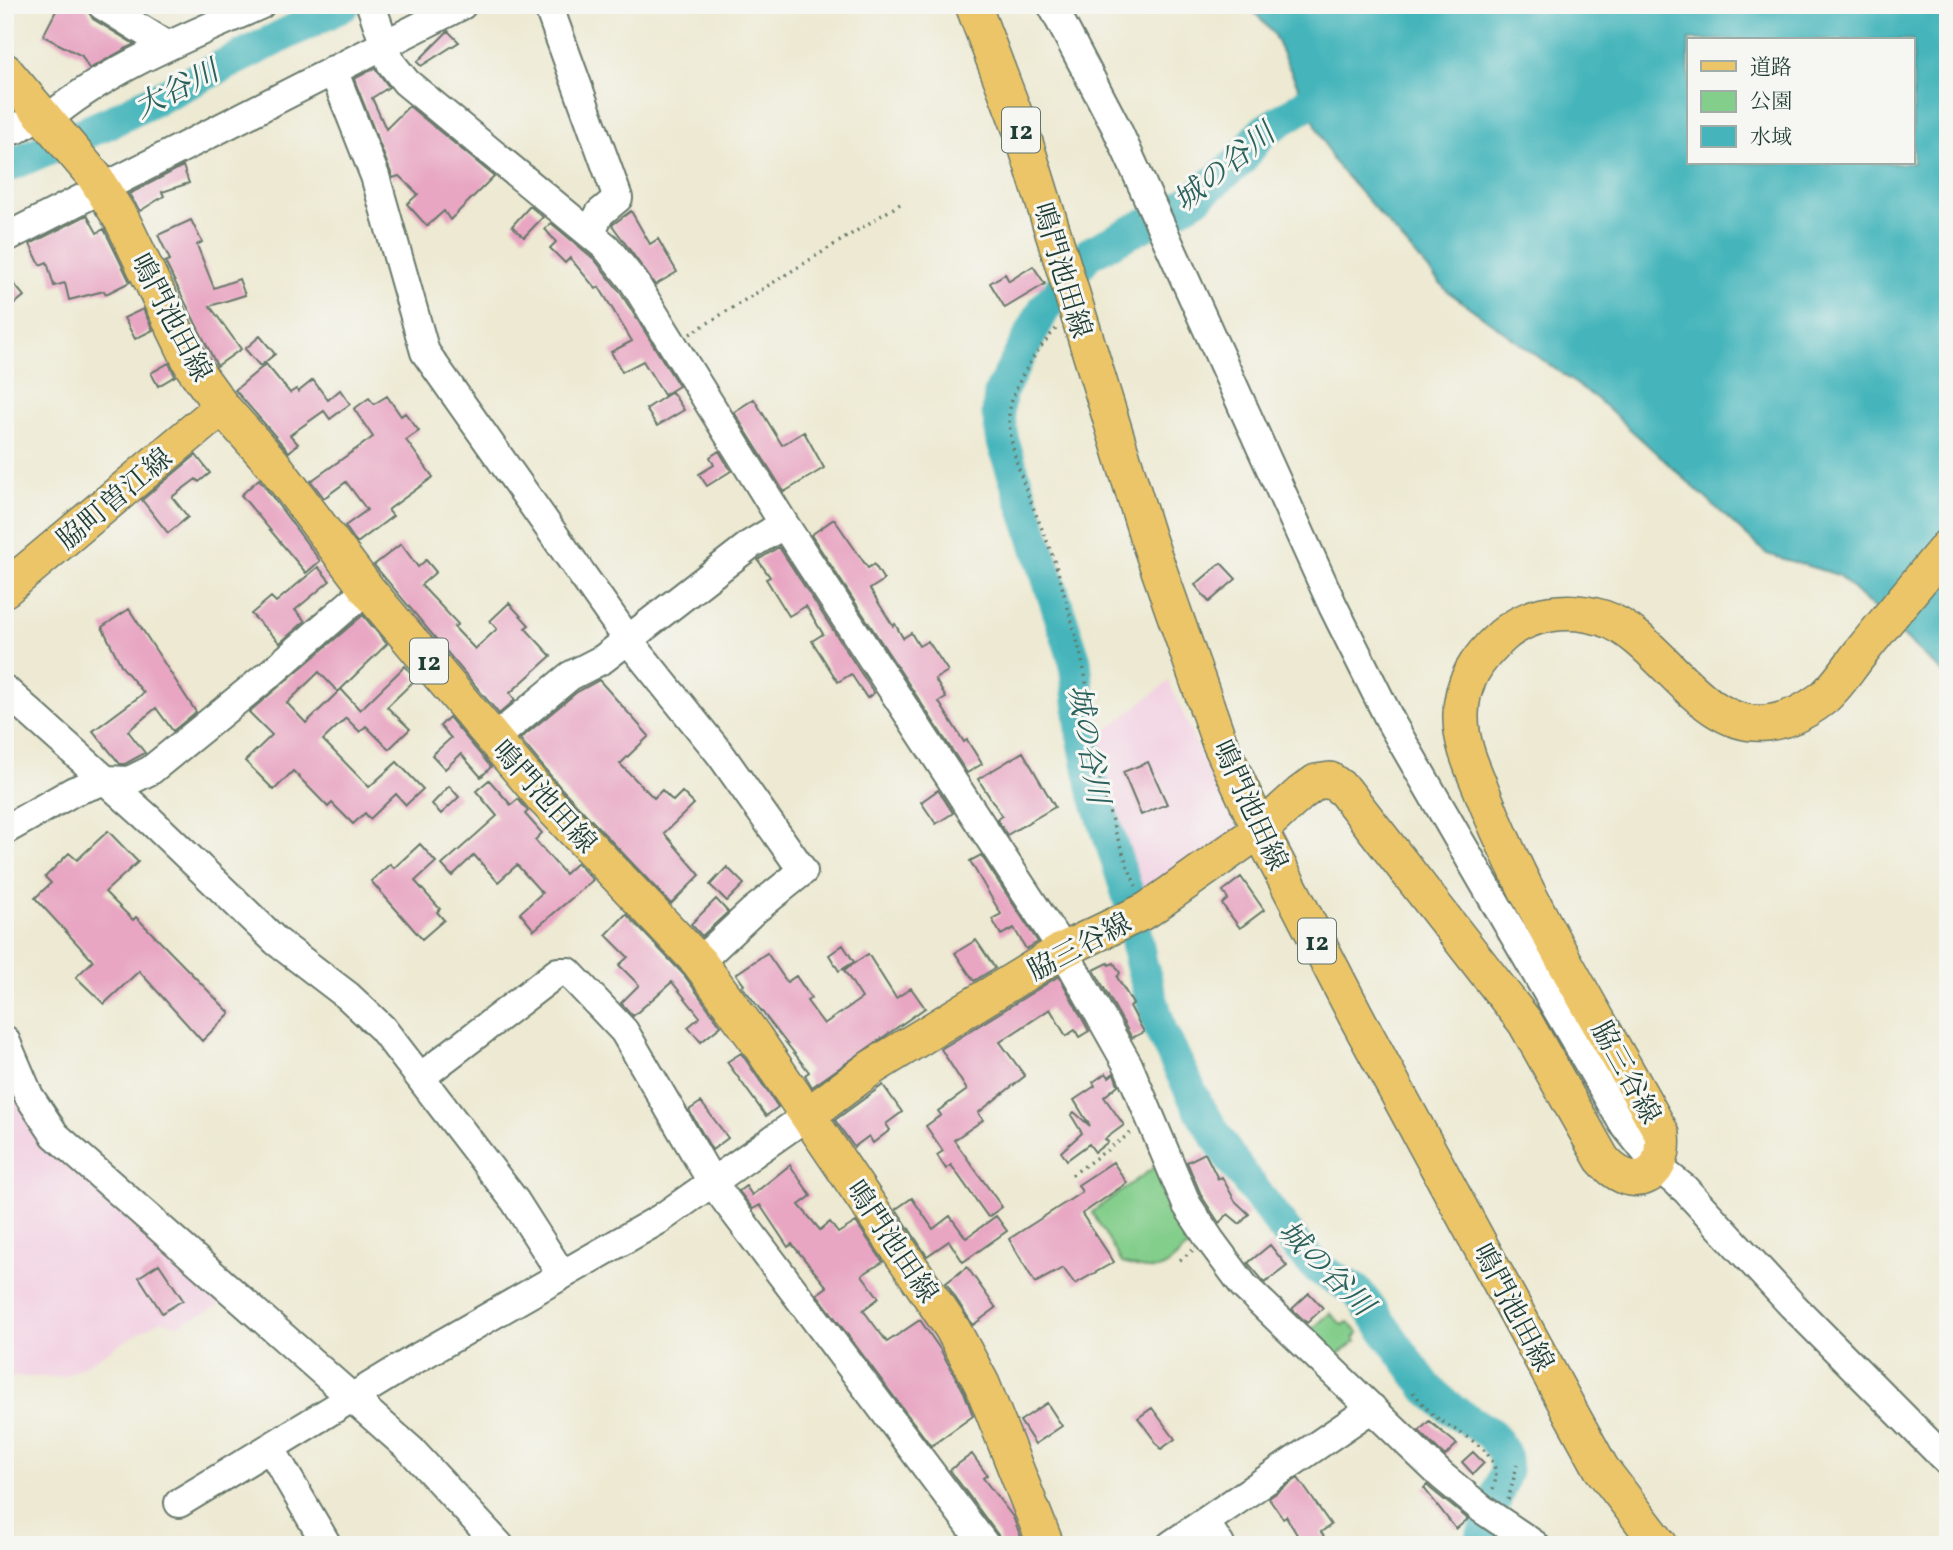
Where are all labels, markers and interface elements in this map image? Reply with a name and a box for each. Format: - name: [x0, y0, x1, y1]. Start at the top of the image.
- legend: [1687, 38, 1914, 164]
- water label: 大谷川: [127, 50, 229, 130]
- text: 道路: [1750, 54, 1792, 83]
- text: 公園: [1750, 88, 1792, 117]
- road number: 12: [1002, 108, 1040, 153]
- water label: 城の谷川: [1165, 113, 1287, 223]
- text: 水域: [1750, 124, 1792, 153]
- street label: 鳴門池田線: [1021, 198, 1100, 343]
- street label: 鳴門池田線: [120, 247, 220, 389]
- street label: 脇町曽江線: [49, 440, 182, 560]
- road number: 12: [410, 638, 448, 684]
- water label: 城の谷川: [1056, 682, 1119, 810]
- street label: 鳴門池田線: [482, 733, 604, 863]
- street label: 鳴門池田線: [1201, 734, 1296, 878]
- street label: 脇三谷線: [1022, 905, 1139, 992]
- road number: 12: [1298, 918, 1336, 964]
- street label: 脇三谷線: [1581, 1015, 1669, 1132]
- street label: 鳴門池田線: [836, 1173, 946, 1311]
- water label: 城の谷川: [1267, 1212, 1384, 1329]
- street label: 鳴門池田線: [1462, 1237, 1562, 1379]

